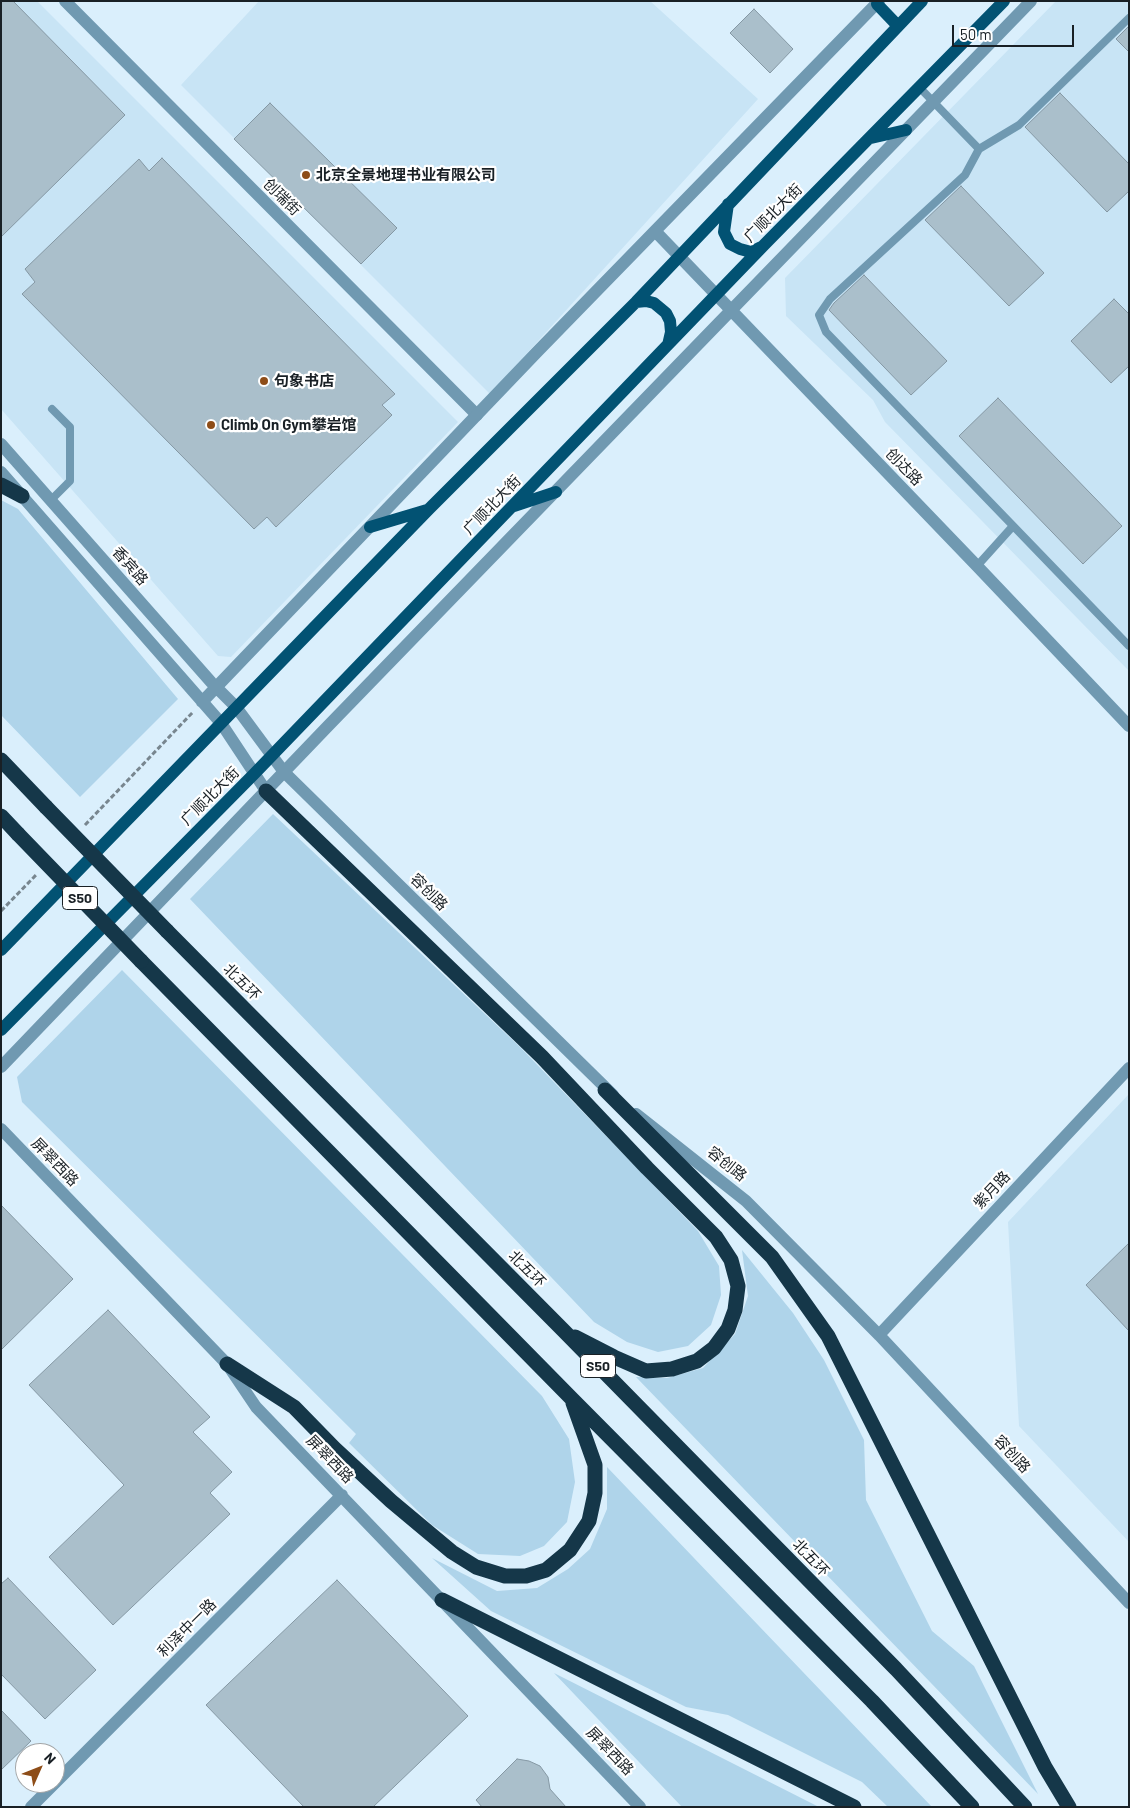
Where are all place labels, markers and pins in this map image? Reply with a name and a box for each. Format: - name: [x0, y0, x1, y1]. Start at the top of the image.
- place label: 北京全景地理书业有限公司: [316, 166, 496, 184]
- marker: 北京全景地理书业有限公司: [300, 169, 312, 181]
- place label: 句象书店: [274, 372, 334, 390]
- marker: 句象书店: [258, 375, 270, 387]
- place label: Climb On Gym攀岩馆: [221, 416, 356, 434]
- marker: Climb On Gym攀岩馆: [205, 419, 217, 431]

